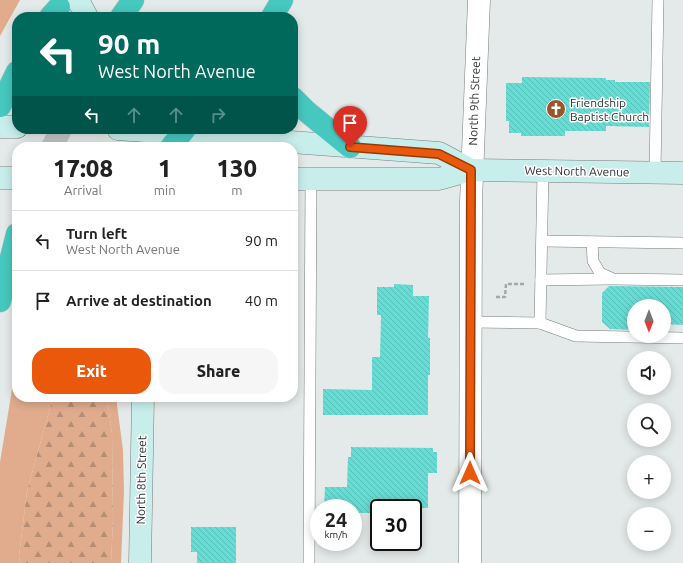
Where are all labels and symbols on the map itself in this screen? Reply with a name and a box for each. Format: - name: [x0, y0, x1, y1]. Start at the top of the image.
- street label: North 9th Street: [466, 56, 482, 146]
- place label: Friendship Baptist Church: [570, 96, 649, 123]
- church icon: Friendship Baptist Church: [545, 98, 567, 120]
- pin: [333, 106, 367, 147]
- street label: West North Avenue: [524, 164, 630, 178]
- north arrow: [627, 299, 671, 343]
- street label: North 8th Street: [134, 435, 148, 525]
- position arrow: [449, 452, 491, 494]
- speed limit sign: 30: [370, 499, 422, 551]

